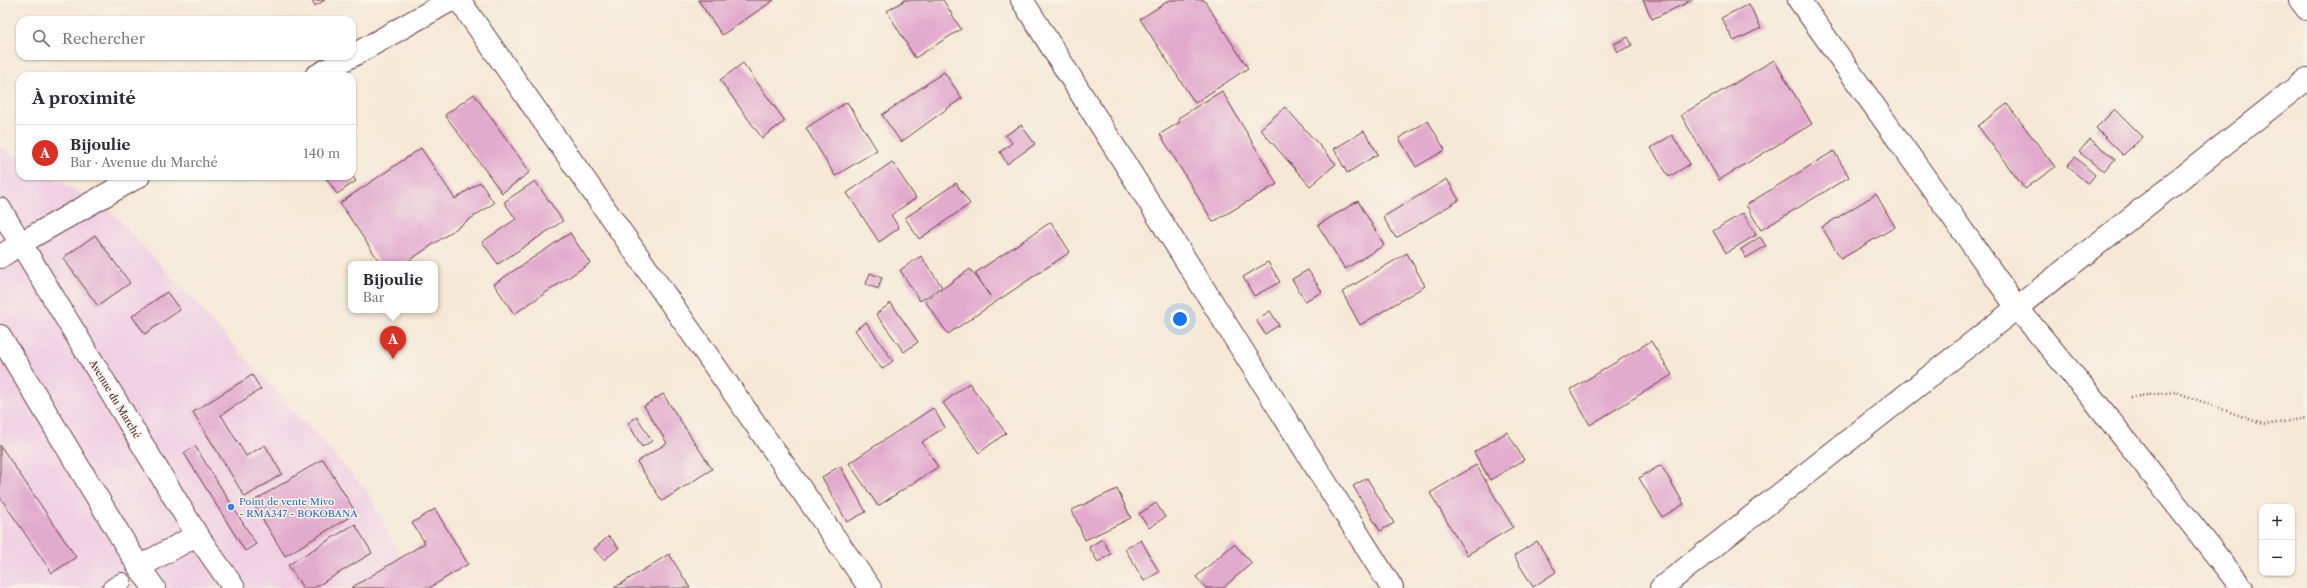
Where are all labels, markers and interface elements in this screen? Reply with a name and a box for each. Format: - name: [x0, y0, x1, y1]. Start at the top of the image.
- search box: [16, 16, 356, 60]
- icon: search: [30, 27, 52, 49]
- text: Rechercher: [62, 29, 145, 48]
- text: À proximité: [32, 88, 136, 108]
- text: Bijoulie: [70, 135, 130, 154]
- text: A: [40, 145, 50, 161]
- text: 140 m: [303, 145, 340, 161]
- text: Bar · Avenue du Marché: [70, 154, 218, 170]
- popup: [348, 261, 438, 313]
- text: Bijoulie: [363, 270, 423, 289]
- text: Bar: [363, 289, 384, 305]
- your location: [1170, 309, 1190, 329]
- pin: A: [380, 326, 406, 359]
- street label: Avenue du Marché: [86, 356, 144, 441]
- place label: Point de vente Mivo - RMA347 - BOKOBANA: [239, 495, 358, 520]
- marker: Point de vente Mivo - RMA347 - BOKOBANA: [226, 502, 236, 512]
- map controls: [2259, 504, 2295, 576]
- button: +: [2259, 504, 2295, 540]
- button: −: [2259, 540, 2295, 576]

